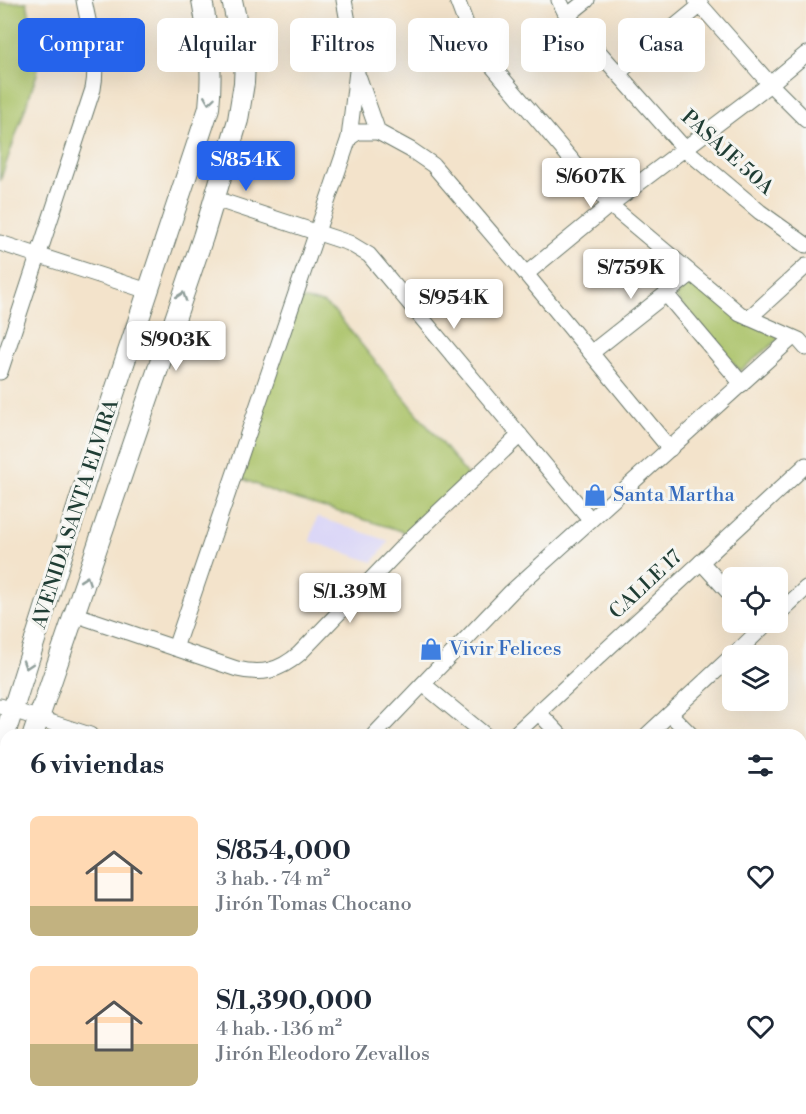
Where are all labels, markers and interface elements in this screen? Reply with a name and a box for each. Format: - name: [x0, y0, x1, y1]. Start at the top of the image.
- chip: Comprar: [18, 18, 145, 72]
- chip: Alquilar: [157, 18, 278, 72]
- chip: Filtros: [290, 18, 396, 72]
- chip: Nuevo: [408, 18, 509, 72]
- chip: Piso: [521, 18, 606, 72]
- chip: Casa: [618, 18, 705, 72]
- one-way arrow: [204, 95, 216, 104]
- street label: PASAJE 50A: [676, 105, 779, 202]
- pin: S/854K: [197, 141, 295, 192]
- text: S/854K: [211, 148, 281, 173]
- pin: S/607K: [542, 158, 640, 209]
- text: S/607K: [556, 165, 626, 190]
- pin: S/759K: [582, 249, 680, 300]
- text: S/759K: [597, 256, 665, 281]
- pin: S/954K: [405, 279, 503, 330]
- text: S/954K: [419, 286, 489, 311]
- one-way arrow: [175, 291, 188, 302]
- pin: S/903K: [127, 321, 225, 372]
- text: S/903K: [141, 328, 211, 353]
- street label: AVENIDA SANTA ELVIRA: [27, 395, 125, 633]
- shop icon: Santa Martha: [582, 482, 608, 508]
- place label: Santa Martha: [613, 483, 735, 508]
- street label: CALLE 17: [605, 545, 687, 625]
- map controls: [722, 567, 788, 711]
- button: locate: [722, 567, 788, 633]
- pin: S/1.39M: [295, 573, 405, 624]
- one-way arrow: [78, 575, 91, 586]
- text: S/1.39M: [313, 580, 387, 605]
- shop icon: Vivir Felices: [418, 636, 444, 662]
- place label: Vivir Felices: [448, 637, 561, 662]
- button: layers: [722, 645, 788, 711]
- one-way arrow: [22, 659, 34, 670]
- text: 6 viviendas: [30, 749, 164, 781]
- icon: filters: [744, 749, 777, 782]
- text: S/854,000: [216, 835, 351, 867]
- icon: home: [78, 840, 150, 912]
- icon: heart: [744, 860, 777, 893]
- text: 3 hab. · 74 m²: [216, 867, 330, 892]
- text: Jirón Tomas Chocano: [216, 892, 412, 917]
- text: S/1,390,000: [216, 985, 372, 1017]
- icon: home: [78, 990, 150, 1062]
- icon: heart: [744, 1010, 777, 1043]
- text: 4 hab. · 136 m²: [216, 1017, 342, 1042]
- text: Jirón Eleodoro Zevallos: [216, 1042, 430, 1067]

